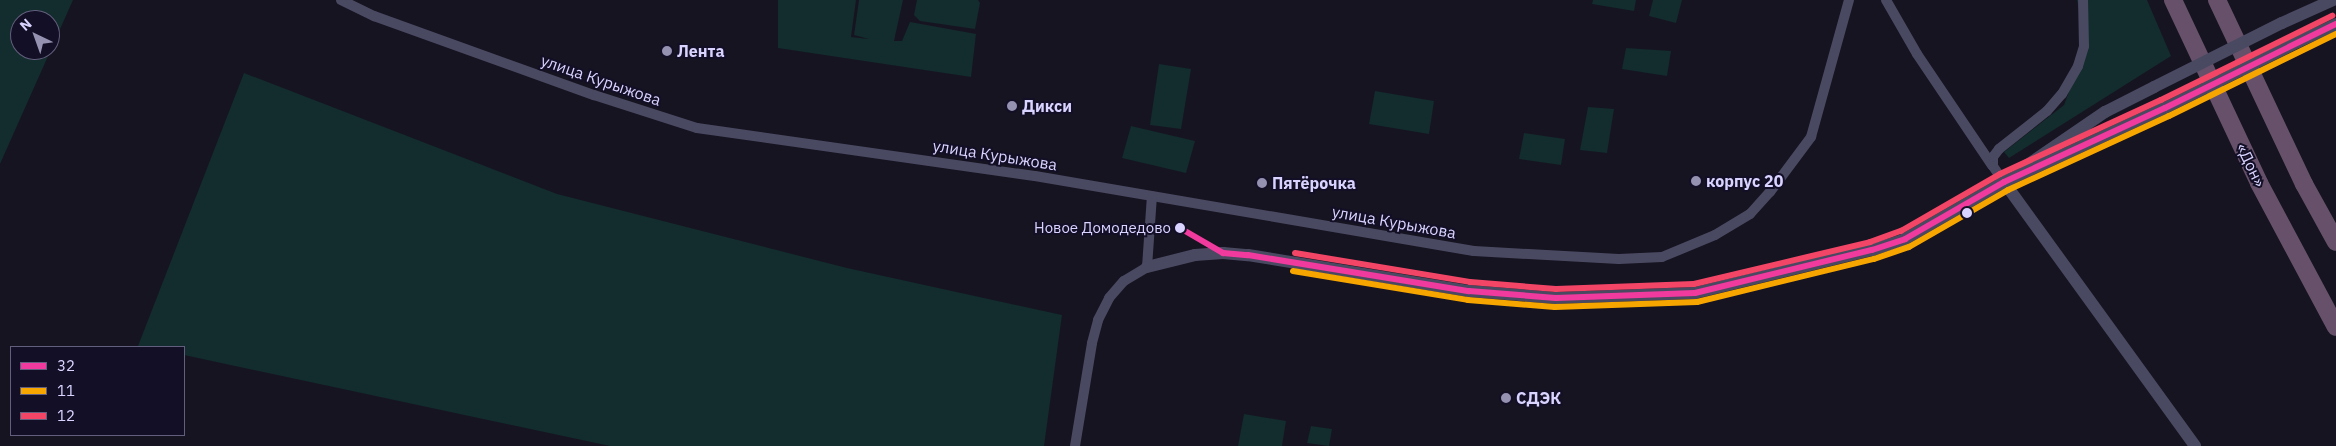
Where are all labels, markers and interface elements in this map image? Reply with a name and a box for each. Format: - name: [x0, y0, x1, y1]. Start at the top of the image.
- north arrow: [10, 10, 60, 60]
- text: N: [16, 15, 35, 35]
- place label: Лента: [677, 41, 725, 61]
- marker: Лента: [661, 45, 673, 57]
- street label: улица Курыжова: [539, 50, 663, 110]
- place label: Дикси: [1022, 96, 1072, 116]
- marker: Дикси: [1006, 100, 1018, 112]
- street label: улица Курыжова: [931, 136, 1059, 174]
- street label: «Дон»: [2232, 140, 2270, 190]
- place label: корпус 20: [1706, 171, 1783, 191]
- place label: Пятёрочка: [1272, 173, 1356, 193]
- marker: корпус 20: [1690, 175, 1702, 187]
- marker: Пятёрочка: [1256, 177, 1268, 189]
- street label: улица Курыжова: [1331, 202, 1457, 242]
- unlabelled marker: [1962, 208, 1972, 218]
- place label: Новое Домодедово: [1034, 219, 1171, 237]
- marker: Новое Домодедово: [1175, 223, 1185, 233]
- legend: [10, 346, 185, 436]
- text: 32: [57, 356, 75, 375]
- text: 11: [57, 381, 75, 400]
- place label: СДЭК: [1516, 388, 1561, 408]
- marker: СДЭК: [1500, 392, 1512, 404]
- text: 12: [57, 406, 75, 425]

